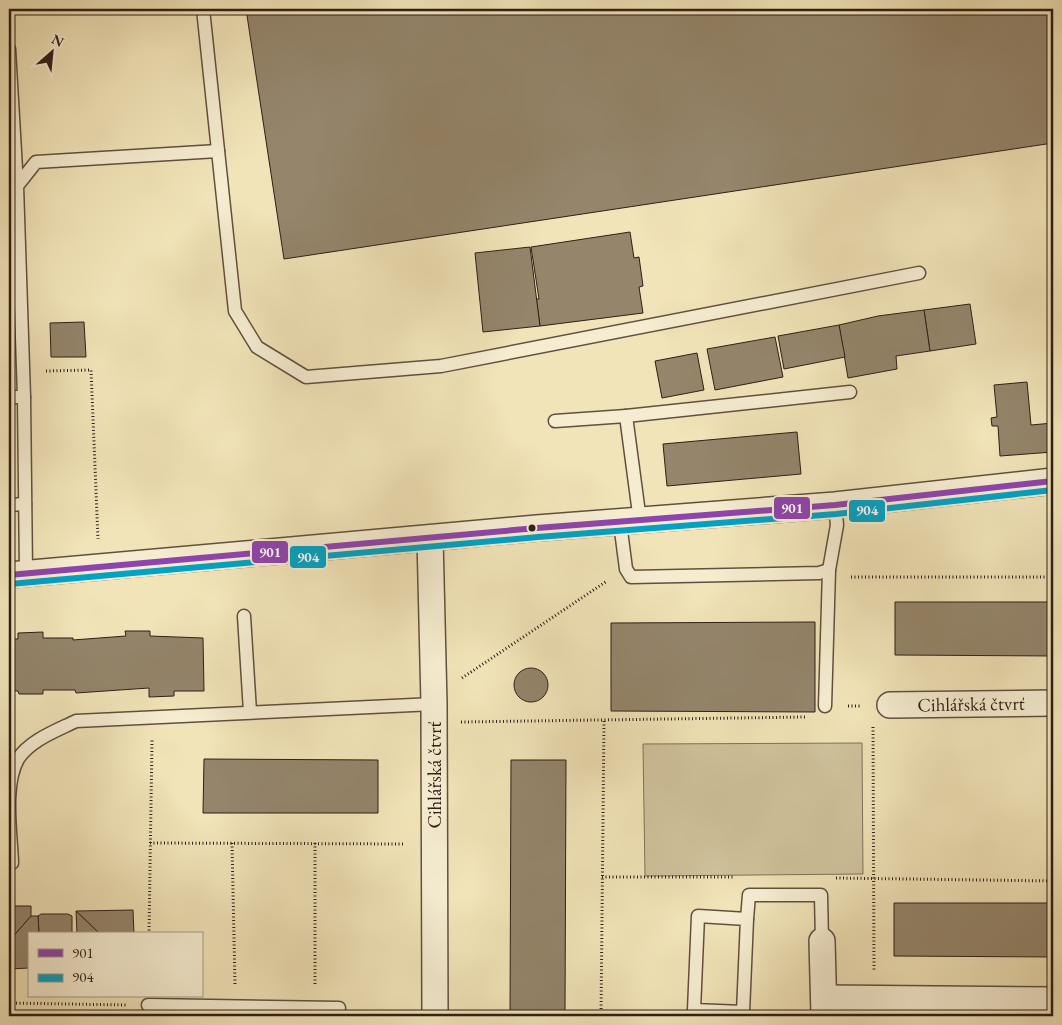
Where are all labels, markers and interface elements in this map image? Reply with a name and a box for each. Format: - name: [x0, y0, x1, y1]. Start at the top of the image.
- north arrow: [28, 28, 78, 78]
- text: N: [49, 30, 68, 51]
- line badge: 901: [773, 496, 811, 520]
- text: 901: [781, 499, 803, 517]
- line badge: 904: [848, 499, 886, 523]
- text: 904: [856, 501, 879, 519]
- unlabelled marker: [527, 523, 537, 533]
- line badge: 901: [251, 540, 289, 564]
- text: 901: [259, 543, 281, 561]
- line badge: 904: [289, 545, 327, 569]
- text: 904: [297, 548, 320, 566]
- street label: Cihlářská čtvrť: [917, 691, 1025, 717]
- street label: Cihlářská čtvrť: [422, 721, 447, 829]
- legend: [28, 932, 202, 998]
- text: 901: [72, 943, 94, 962]
- text: 904: [72, 967, 94, 986]

